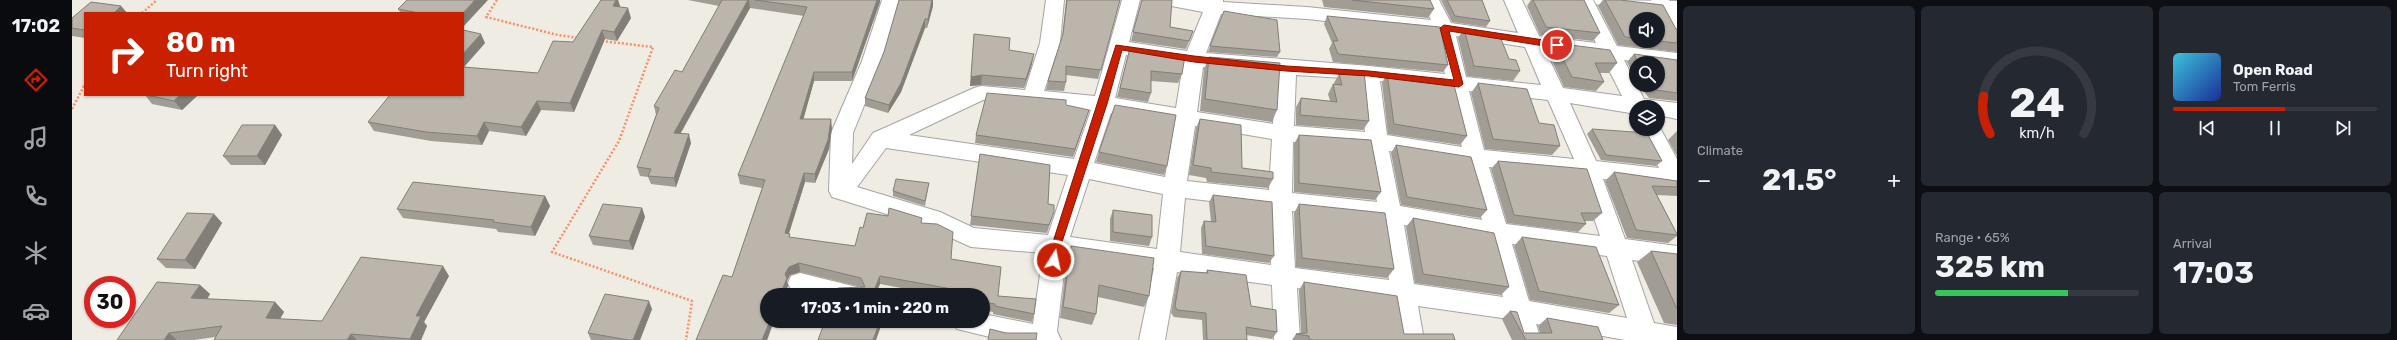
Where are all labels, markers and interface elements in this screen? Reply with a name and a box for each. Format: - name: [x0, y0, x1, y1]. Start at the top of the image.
- map controls: [1629, 12, 1665, 136]
- button: sound: [1629, 12, 1665, 48]
- text: 17:02: [12, 15, 60, 37]
- text: 80 m: [166, 26, 236, 59]
- icon: right: [100, 28, 152, 80]
- pin: [1540, 28, 1574, 62]
- icon: arrive: [1546, 34, 1568, 56]
- button: search: [1629, 56, 1665, 92]
- text: Turn right: [166, 60, 248, 82]
- text: Open Road: [2233, 61, 2313, 79]
- icon: directions: [22, 66, 50, 94]
- text: 24: [2009, 78, 2065, 127]
- text: Tom Ferris: [2233, 79, 2296, 94]
- button: layers: [1629, 100, 1665, 136]
- icon: previous: [2196, 117, 2218, 139]
- icon: pause: [2264, 117, 2286, 139]
- icon: next: [2332, 117, 2354, 139]
- icon: music: [22, 124, 50, 152]
- text: km/h: [2019, 125, 2055, 142]
- text: Climate: [1697, 143, 1743, 158]
- text: 21.5°: [1762, 162, 1837, 198]
- text: −: [1697, 167, 1711, 194]
- text: +: [1887, 167, 1901, 194]
- icon: phone: [22, 182, 50, 210]
- text: Range · 65%: [1935, 230, 2010, 245]
- text: Arrival: [2173, 236, 2212, 251]
- icon: climate: [22, 239, 50, 267]
- position arrow: [1033, 239, 1075, 281]
- text: 325 km: [1935, 249, 2045, 285]
- text: 17:03: [2173, 255, 2254, 291]
- speed limit sign: 30: [84, 276, 136, 328]
- icon: car: [22, 297, 50, 325]
- text: 17:03 · 1 min · 220 m: [801, 299, 949, 317]

